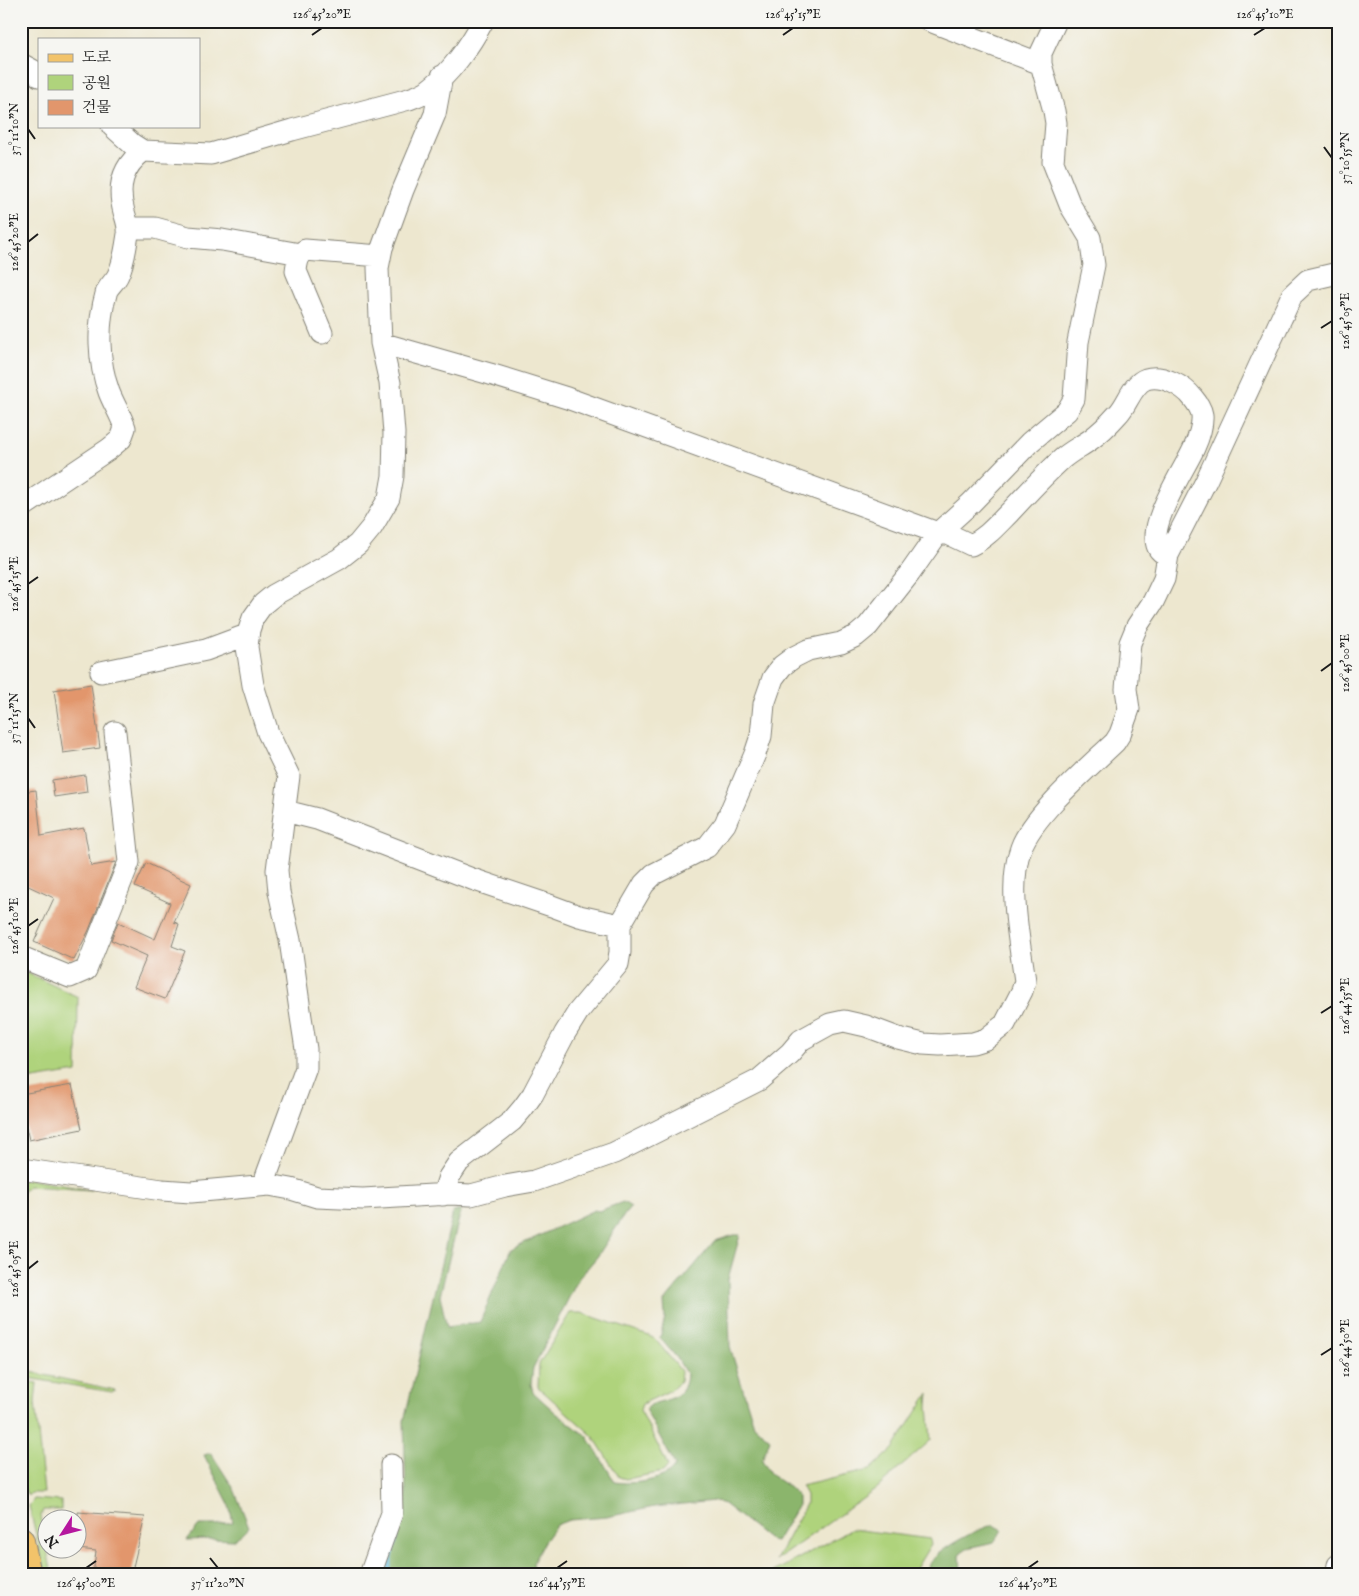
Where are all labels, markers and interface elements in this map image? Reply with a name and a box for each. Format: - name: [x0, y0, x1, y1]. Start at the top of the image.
- text: 126°45'20"E: [293, 7, 351, 22]
- text: 126°45'15"E: [765, 7, 821, 22]
- text: 126°45'10"E: [1236, 7, 1294, 22]
- legend: [38, 38, 200, 128]
- text: 도로: [82, 48, 111, 67]
- text: 공원: [82, 74, 111, 93]
- text: 건물: [82, 98, 111, 117]
- text: 37°11'10"N: [7, 102, 22, 155]
- text: 37°10'55"N: [1338, 131, 1353, 184]
- text: 126°45'20"E: [7, 213, 22, 271]
- text: 126°45'05"E: [1338, 293, 1353, 349]
- text: 126°45'15"E: [7, 556, 22, 612]
- text: 126°45'00"E: [1338, 634, 1353, 692]
- text: 37°11'15"N: [7, 692, 22, 744]
- text: 126°45'10"E: [7, 897, 22, 955]
- text: 126°44'55"E: [1338, 977, 1353, 1035]
- text: 126°45'05"E: [7, 1241, 22, 1297]
- text: 126°44'50"E: [1338, 1319, 1353, 1377]
- north arrow: [38, 1508, 88, 1558]
- text: N: [41, 1531, 64, 1552]
- text: 126°45'00"E: [57, 1576, 115, 1591]
- text: 37°11'20"N: [191, 1576, 246, 1591]
- text: 126°44'55"E: [528, 1576, 586, 1591]
- text: 126°44'50"E: [999, 1576, 1057, 1591]

